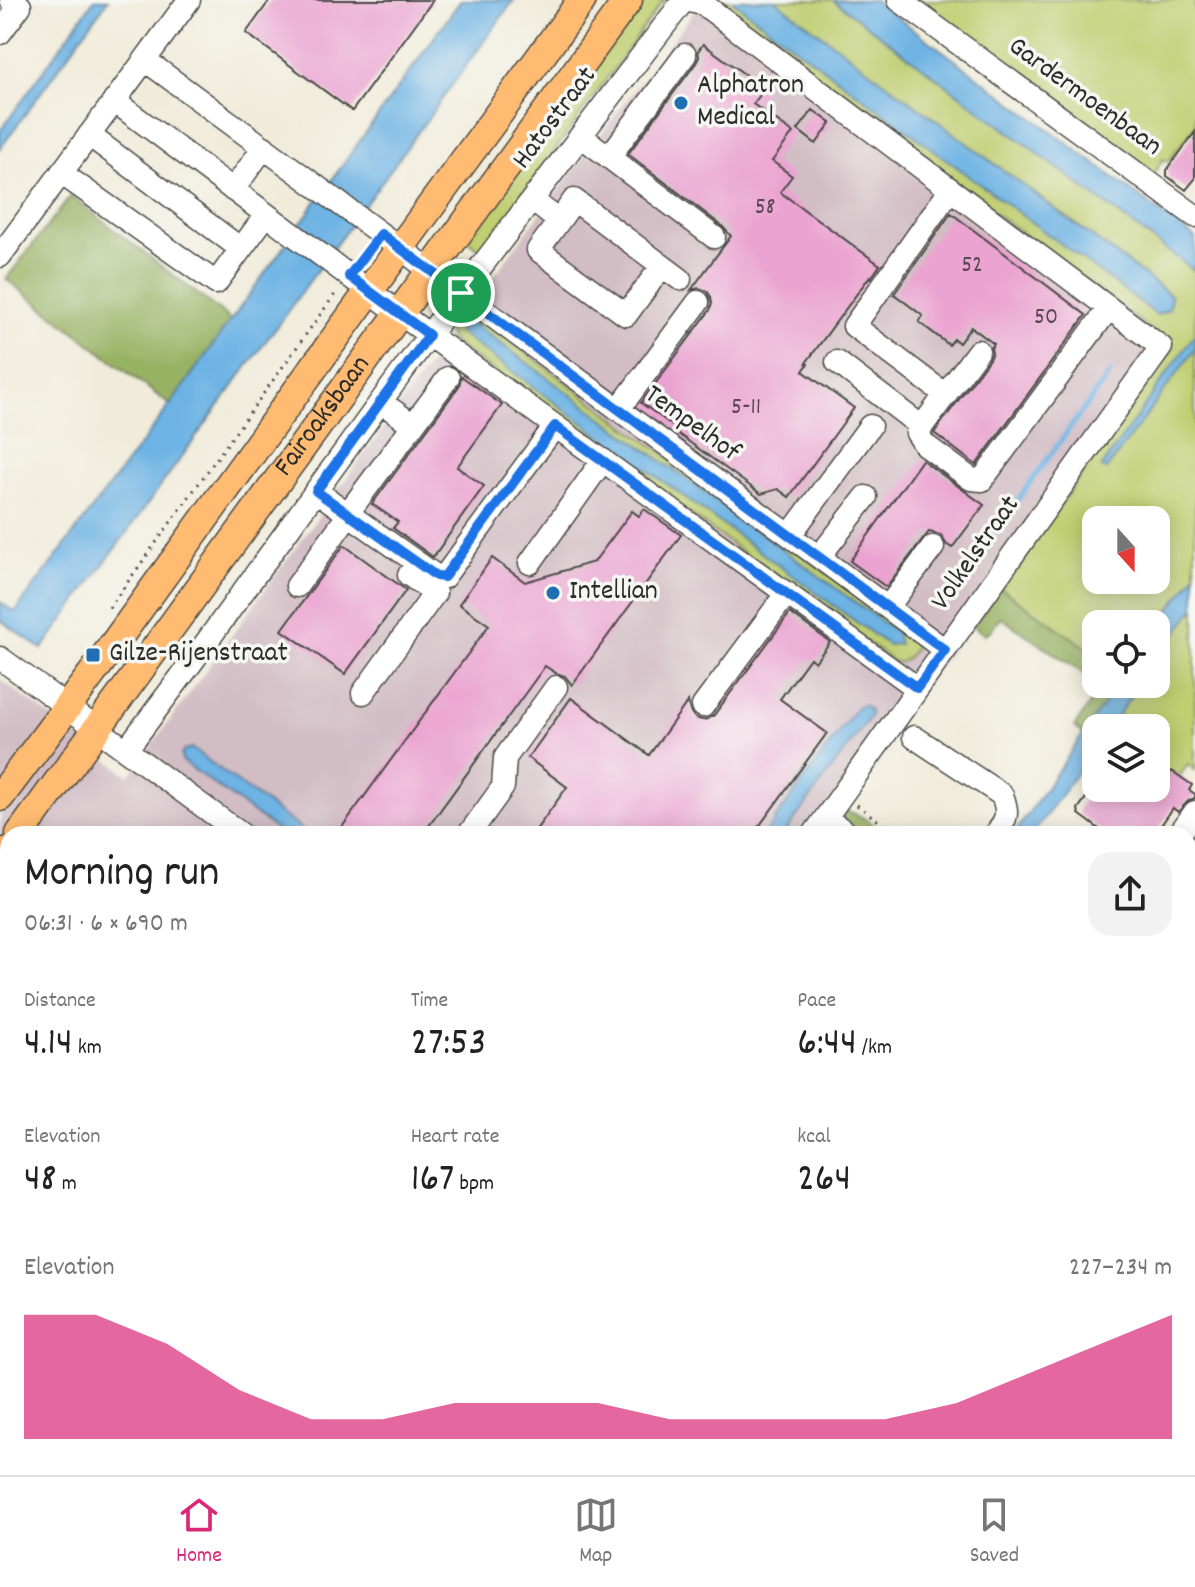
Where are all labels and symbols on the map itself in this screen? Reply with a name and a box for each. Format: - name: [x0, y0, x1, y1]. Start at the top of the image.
- street label: Gardermoenbaan: [999, 28, 1169, 168]
- street label: Hatostraat: [504, 59, 608, 179]
- place label: Alphatron Medical: [697, 67, 804, 139]
- marker: Alphatron Medical: [672, 94, 690, 112]
- house number: 58: [755, 191, 775, 225]
- house number: 52: [961, 249, 983, 283]
- pin: [427, 259, 495, 327]
- house number: 50: [1034, 301, 1058, 335]
- street label: Fairoaksbaan: [266, 348, 382, 486]
- street label: Tempelhof: [635, 377, 748, 474]
- house number: 5-11: [731, 391, 761, 425]
- street label: Volkelstraat: [923, 488, 1031, 620]
- north arrow: [1082, 506, 1170, 594]
- place label: Intellian: [569, 573, 658, 613]
- marker: Intellian: [544, 584, 562, 602]
- place label: Gilze-Rijenstraat: [109, 635, 288, 675]
- marker: Gilze-Rijenstraat: [84, 646, 102, 664]

